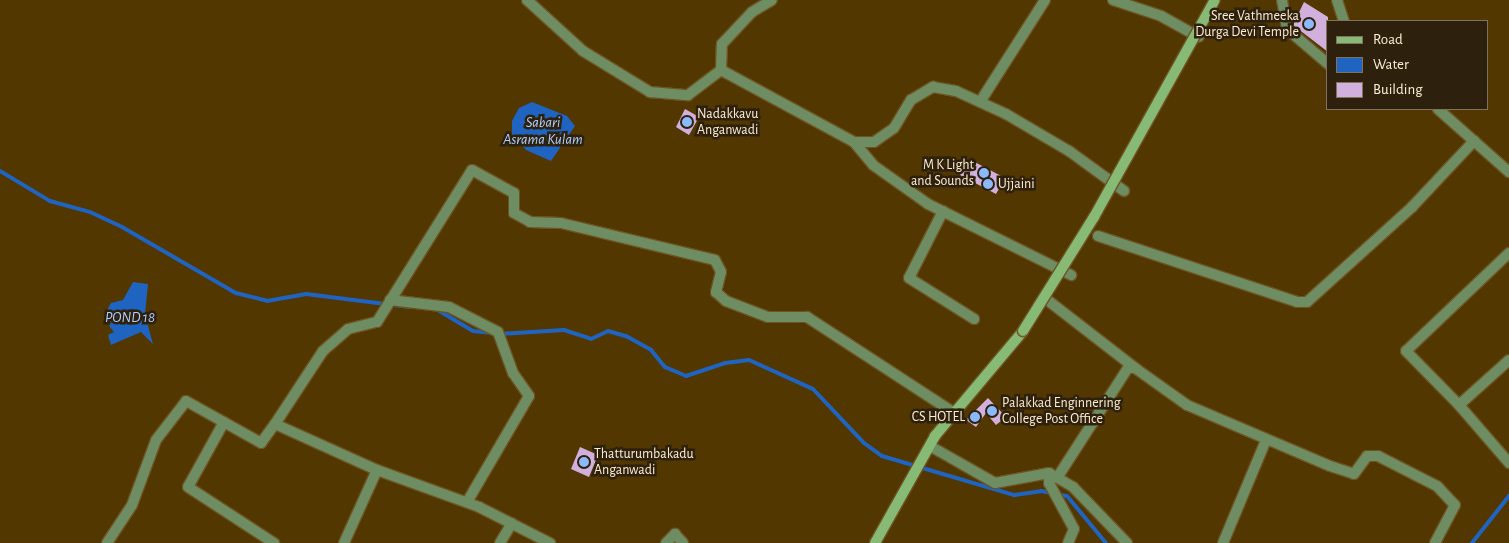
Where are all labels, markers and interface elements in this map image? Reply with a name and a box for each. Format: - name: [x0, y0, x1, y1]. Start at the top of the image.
- place label: Sree Vathmeeka Durga Devi Temple: [1195, 8, 1299, 40]
- marker: Sree Vathmeeka Durga Devi Temple: [1303, 18, 1315, 30]
- legend: [1326, 20, 1489, 110]
- text: Road: [1373, 32, 1403, 47]
- text: Water: [1373, 57, 1409, 72]
- text: Building: [1373, 82, 1423, 97]
- place label: Nadakkavu Anganwadi: [697, 106, 758, 138]
- water label: Sabari Asrama Kulam: [503, 113, 583, 148]
- marker: Nadakkavu Anganwadi: [681, 116, 693, 128]
- place label: M K Light and Sounds: [911, 157, 974, 190]
- marker: M K Light and Sounds: [978, 167, 990, 179]
- place label: Ujjaini: [998, 176, 1035, 192]
- marker: Ujjaini: [982, 178, 994, 190]
- water label: POND 18: [105, 309, 155, 327]
- place label: Palakkad Enginnering College Post Office: [1002, 395, 1121, 428]
- marker: Palakkad Enginnering College Post Office: [986, 405, 998, 417]
- place label: CS HOTEL: [912, 409, 965, 425]
- marker: CS HOTEL: [969, 411, 981, 423]
- place label: Thatturumbakadu Anganwadi: [594, 446, 694, 478]
- marker: Thatturumbakadu Anganwadi: [578, 456, 590, 468]

